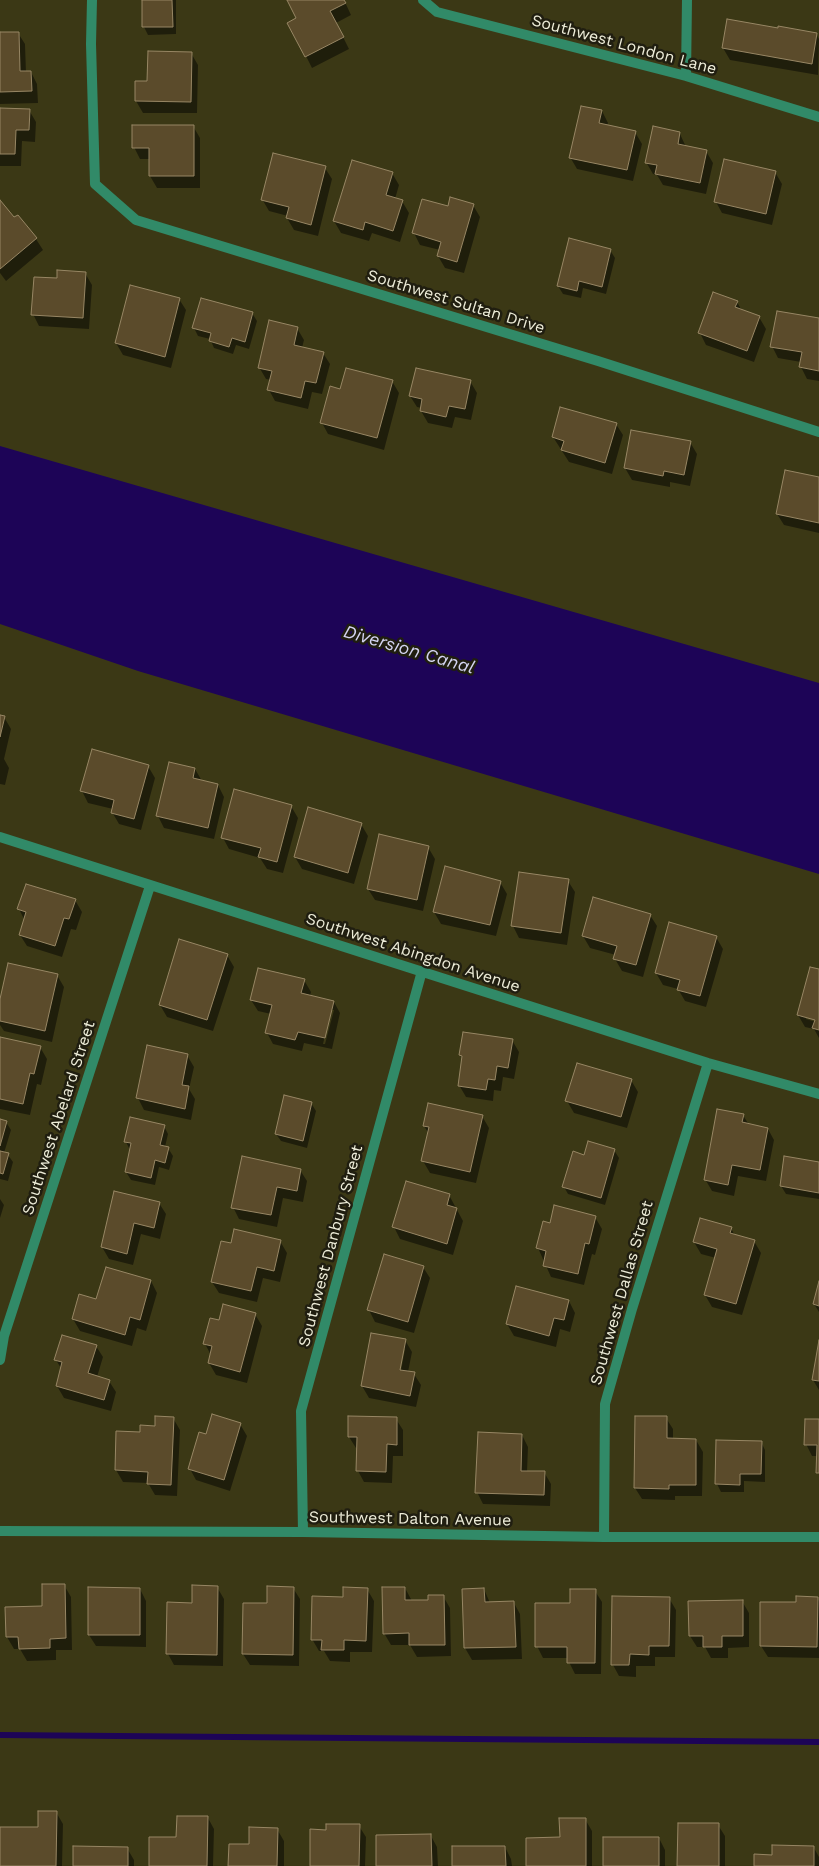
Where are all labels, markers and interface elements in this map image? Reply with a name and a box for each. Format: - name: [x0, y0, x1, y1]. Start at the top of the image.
- street label: Southwest London Lane: [529, 11, 719, 79]
- street label: Southwest Sultan Drive: [365, 266, 547, 338]
- water label: Diversion Canal: [341, 621, 477, 679]
- street label: Southwest Abingdon Avenue: [304, 909, 522, 997]
- street label: Southwest Abelard Street: [19, 1019, 99, 1217]
- street label: Southwest Danbury Street: [295, 1143, 367, 1349]
- street label: Southwest Dallas Street: [586, 1199, 658, 1387]
- street label: Southwest Dalton Avenue: [309, 1508, 511, 1530]

